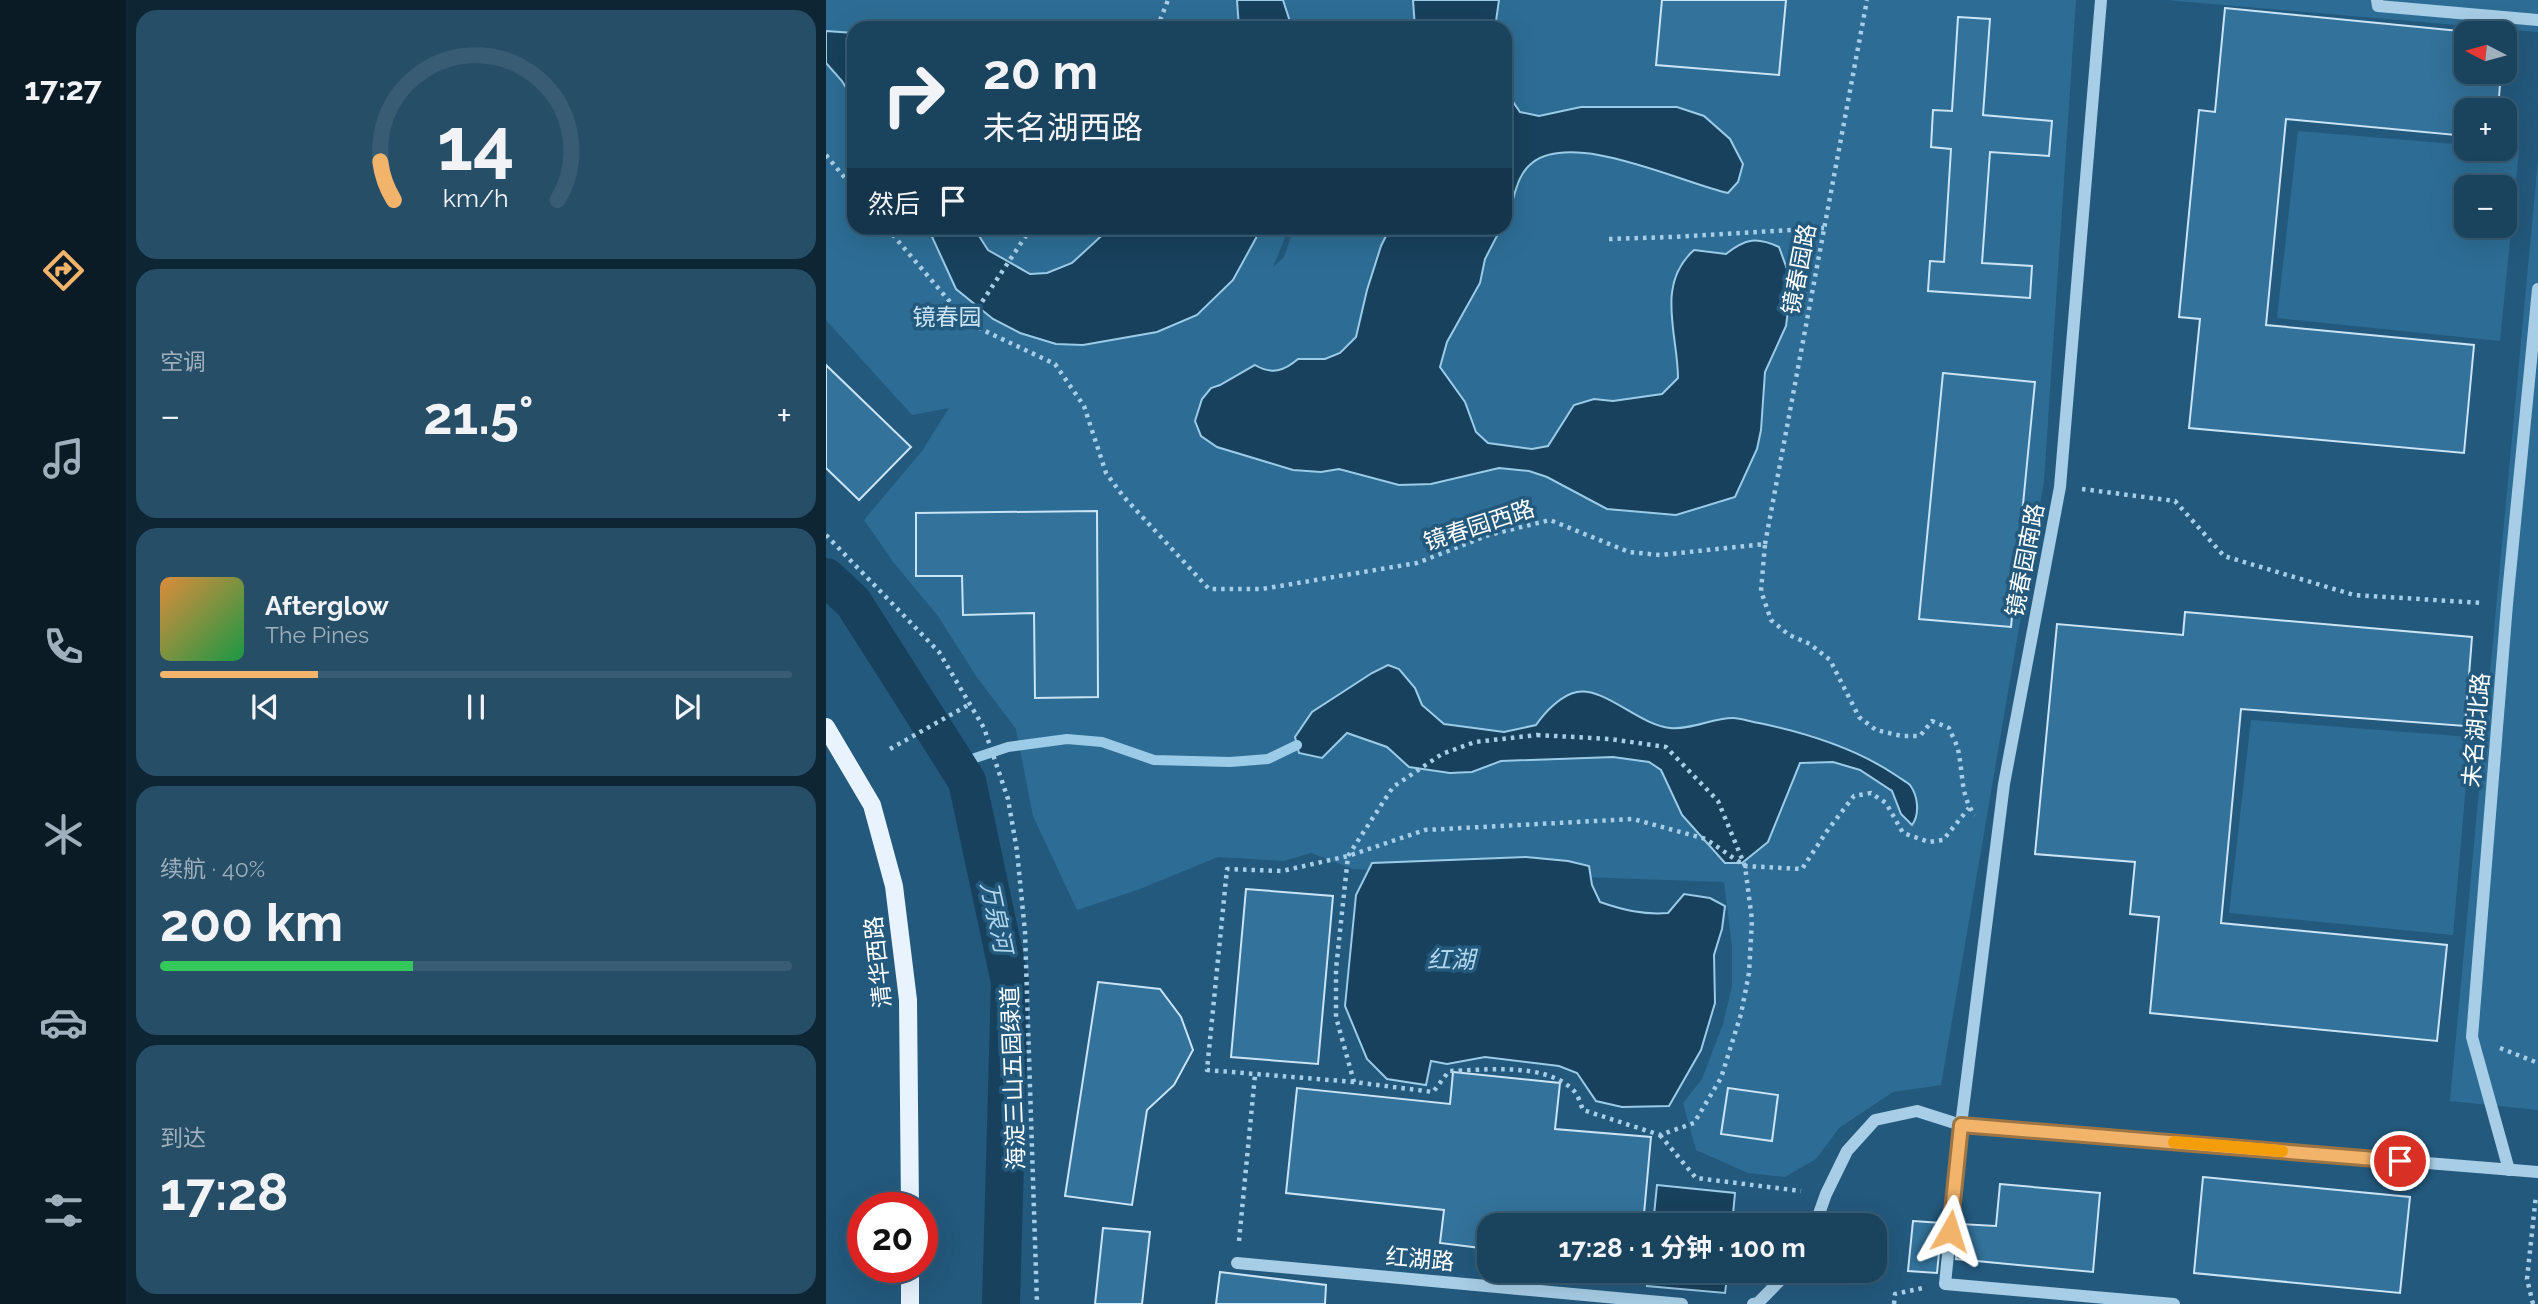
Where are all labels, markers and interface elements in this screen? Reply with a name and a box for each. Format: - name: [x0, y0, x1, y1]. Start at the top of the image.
- north arrow: [2454, 21, 2516, 84]
- map controls: [2454, 21, 2517, 238]
- text: 20 m: [983, 43, 1098, 100]
- icon: right: [868, 49, 959, 140]
- text: 17:27: [24, 70, 102, 107]
- button: +: [2454, 98, 2517, 161]
- text: 14: [437, 103, 515, 188]
- text: 未名湖西路: [983, 109, 1143, 146]
- button: −: [2454, 175, 2517, 238]
- icon: arrive: [934, 182, 972, 220]
- text: km/h: [443, 183, 509, 213]
- text: 然后: [868, 189, 920, 219]
- street label: 镜春园路: [1776, 221, 1821, 317]
- icon: directions: [39, 246, 88, 295]
- park label: 镜春园: [913, 303, 982, 330]
- text: 空调: [160, 348, 206, 375]
- text: 21.5°: [423, 385, 534, 446]
- text: −: [160, 393, 180, 438]
- text: +: [776, 393, 792, 438]
- icon: music: [39, 434, 88, 483]
- street label: 镜春园西路: [1420, 494, 1538, 555]
- street label: 镜春园南路: [2000, 501, 2049, 619]
- text: Afterglow: [265, 591, 389, 621]
- text: The Pines: [265, 621, 369, 648]
- icon: phone: [39, 622, 88, 671]
- street label: 未名湖北路: [2457, 671, 2494, 788]
- icon: previous: [246, 688, 284, 726]
- icon: pause: [457, 688, 495, 726]
- icon: next: [668, 688, 706, 726]
- icon: climate: [39, 810, 88, 859]
- text: 续航 · 40%: [160, 855, 265, 882]
- water label: 万泉河: [975, 879, 1019, 959]
- text: 200 km: [160, 892, 343, 953]
- street label: 清华西路: [859, 915, 896, 1009]
- water label: 红湖: [1427, 945, 1479, 974]
- street label: 海淀三山五园绿道: [996, 986, 1029, 1170]
- icon: car: [39, 998, 88, 1047]
- text: 到达: [160, 1124, 206, 1151]
- pin: [2370, 1131, 2430, 1191]
- icon: arrive: [2381, 1142, 2419, 1180]
- text: 17:28: [160, 1161, 288, 1222]
- icon: filters: [39, 1186, 88, 1235]
- speed limit sign: 20: [847, 1192, 938, 1283]
- position arrow: [1913, 1194, 1987, 1268]
- text: 17:28 · 1 分钟 · 100 m: [1558, 1233, 1806, 1263]
- street label: 红湖路: [1384, 1242, 1456, 1275]

